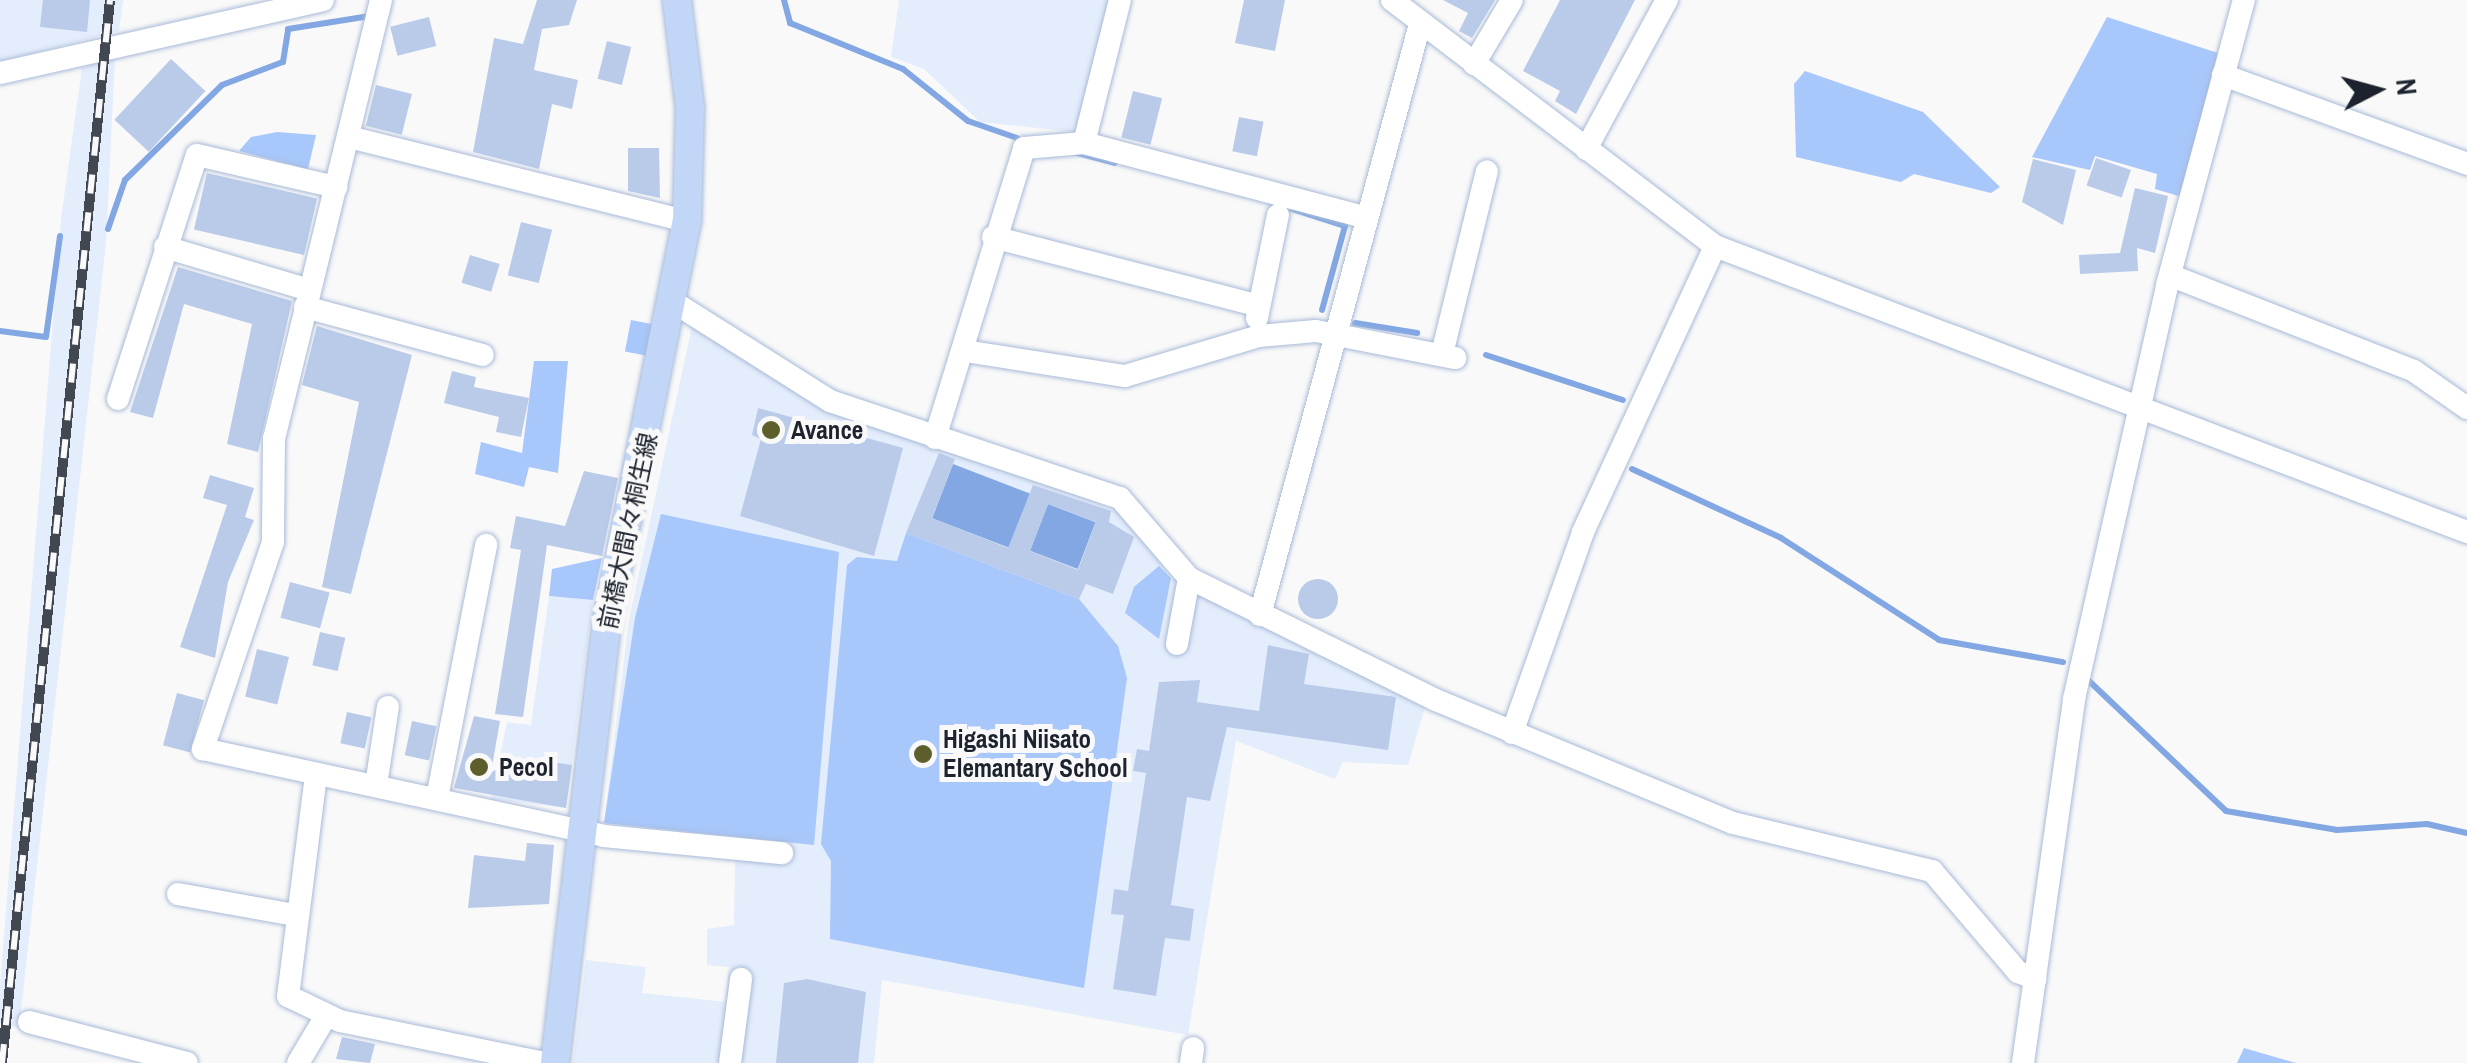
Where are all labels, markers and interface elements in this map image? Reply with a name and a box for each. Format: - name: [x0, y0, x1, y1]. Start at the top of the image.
- north arrow: [2327, 40, 2427, 140]
- text: N: [2387, 77, 2427, 97]
- place label: Avance: [791, 415, 863, 445]
- marker: Avance: [760, 419, 782, 441]
- street label: 前橋大間々桐生線: [593, 430, 663, 632]
- place label: Higashi Niisato Elemantary School: [943, 725, 1128, 784]
- marker: Higashi Niisato Elemantary School: [912, 743, 934, 765]
- place label: Pecol: [499, 752, 554, 782]
- marker: Pecol: [468, 756, 490, 778]

